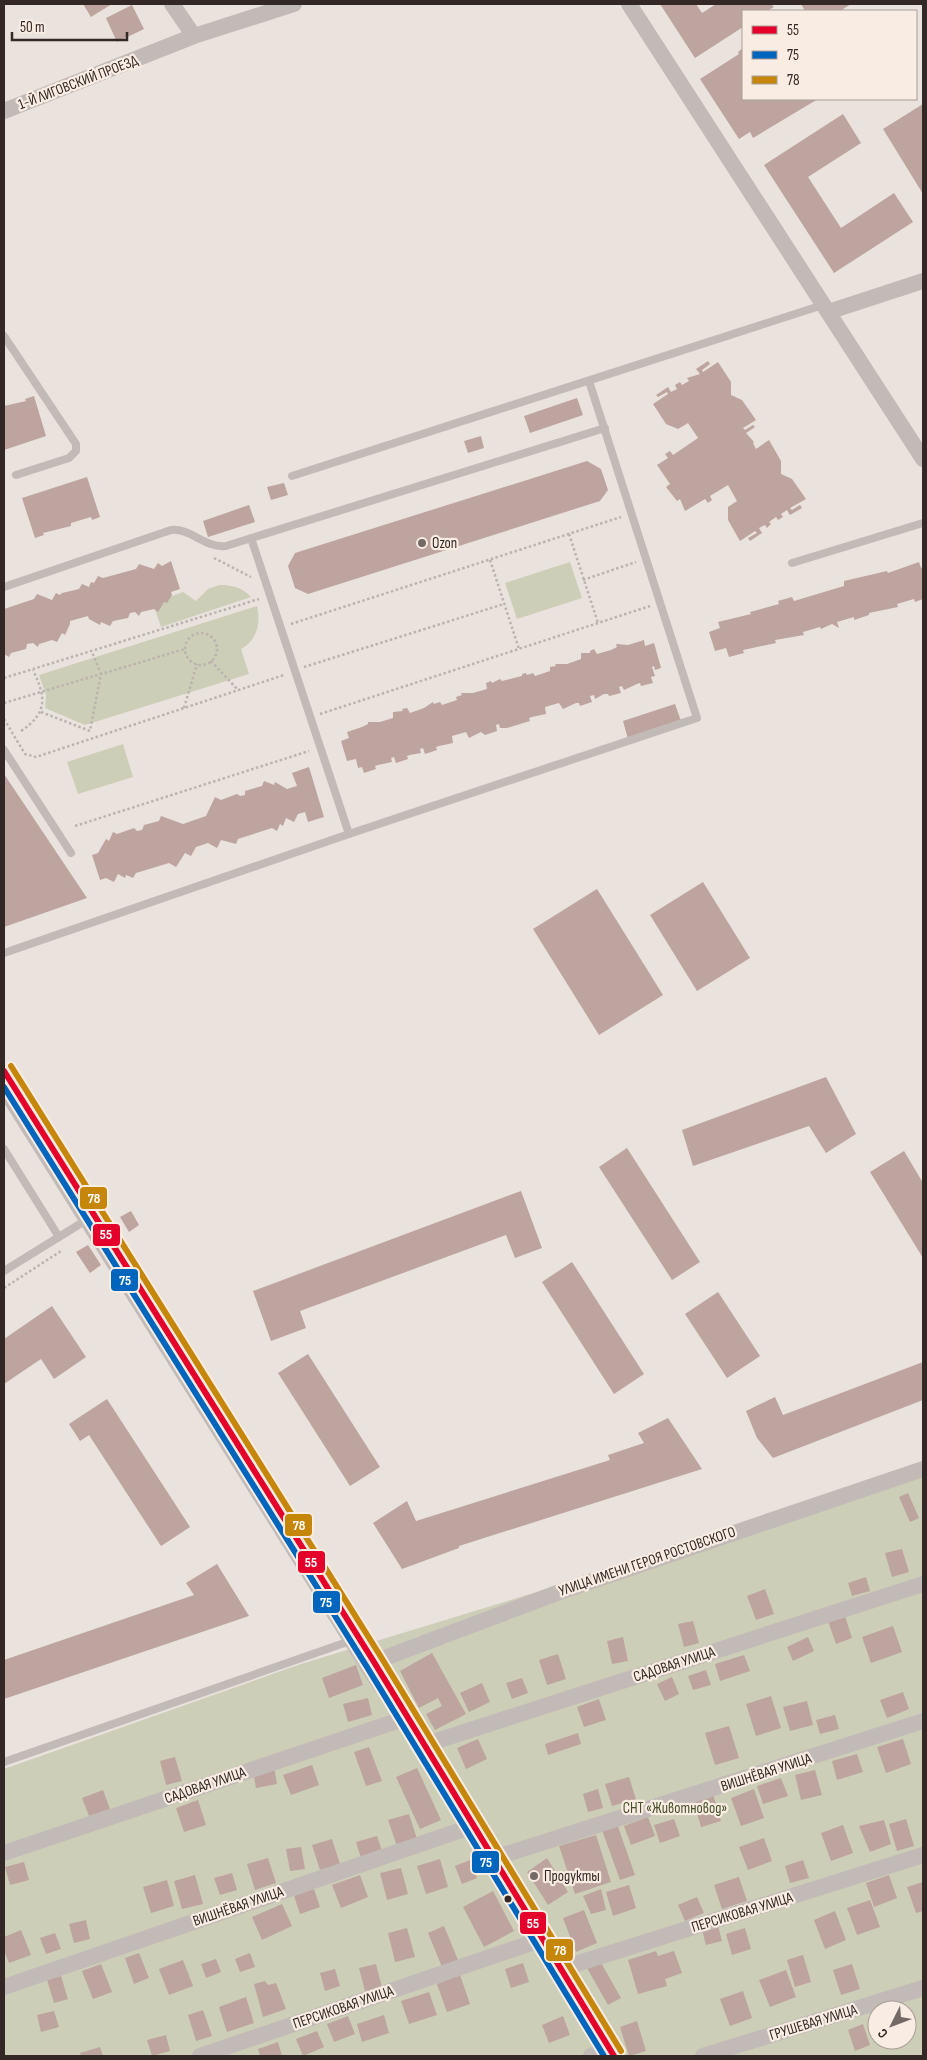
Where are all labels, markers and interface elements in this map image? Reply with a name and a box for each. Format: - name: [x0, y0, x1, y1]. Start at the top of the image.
- scale bar: [12, 10, 128, 42]
- legend: [742, 10, 917, 100]
- text: 50 m: [20, 18, 45, 37]
- text: 55: [787, 21, 799, 40]
- text: 75: [787, 46, 799, 65]
- street label: 1-Й ЛИГОВСКИЙ ПРОЕЗД: [16, 51, 142, 114]
- text: 78: [787, 71, 800, 90]
- place label: Ozon: [432, 534, 457, 553]
- marker: Ozon: [416, 537, 428, 549]
- line badge: 78: [79, 1186, 108, 1210]
- text: 78: [88, 1190, 101, 1207]
- line badge: 55: [92, 1223, 121, 1247]
- text: 55: [100, 1226, 112, 1243]
- line badge: 75: [110, 1268, 139, 1292]
- text: 75: [119, 1272, 131, 1289]
- line badge: 78: [284, 1513, 313, 1537]
- text: 78: [293, 1517, 306, 1534]
- street label: УЛИЦА ИМЕНИ ГЕРОЯ РОСТОВСКОГО: [556, 1522, 738, 1601]
- line badge: 55: [297, 1550, 326, 1574]
- text: 55: [305, 1554, 317, 1571]
- line badge: 75: [312, 1590, 341, 1614]
- text: 75: [320, 1594, 332, 1611]
- street label: САДОВАЯ УЛИЦА: [631, 1642, 718, 1687]
- street label: ВИШНЁВАЯ УЛИЦА: [718, 1749, 815, 1796]
- street label: САДОВАЯ УЛИЦА: [162, 1763, 249, 1808]
- park label: СНТ «Животновод»: [623, 1799, 727, 1818]
- line badge: 75: [471, 1850, 500, 1874]
- text: 75: [480, 1854, 492, 1871]
- place label: Продукты: [544, 1867, 600, 1886]
- marker: Продукты: [528, 1870, 540, 1882]
- street label: ВИШНЁВАЯ УЛИЦА: [190, 1882, 286, 1931]
- street label: ПЕРСИКОВАЯ УЛИЦА: [689, 1888, 796, 1937]
- unlabelled marker: [503, 1894, 513, 1904]
- line badge: 55: [519, 1911, 547, 1935]
- text: 55: [527, 1915, 539, 1932]
- line badge: 78: [545, 1938, 574, 1962]
- text: 78: [554, 1942, 567, 1959]
- street label: ПЕРСИКОВАЯ УЛИЦА: [290, 1981, 396, 2034]
- street label: ГРУШЕВАЯ УЛИЦА: [767, 2000, 860, 2045]
- north arrow: [867, 2000, 917, 2050]
- text: С: [874, 2025, 891, 2042]

